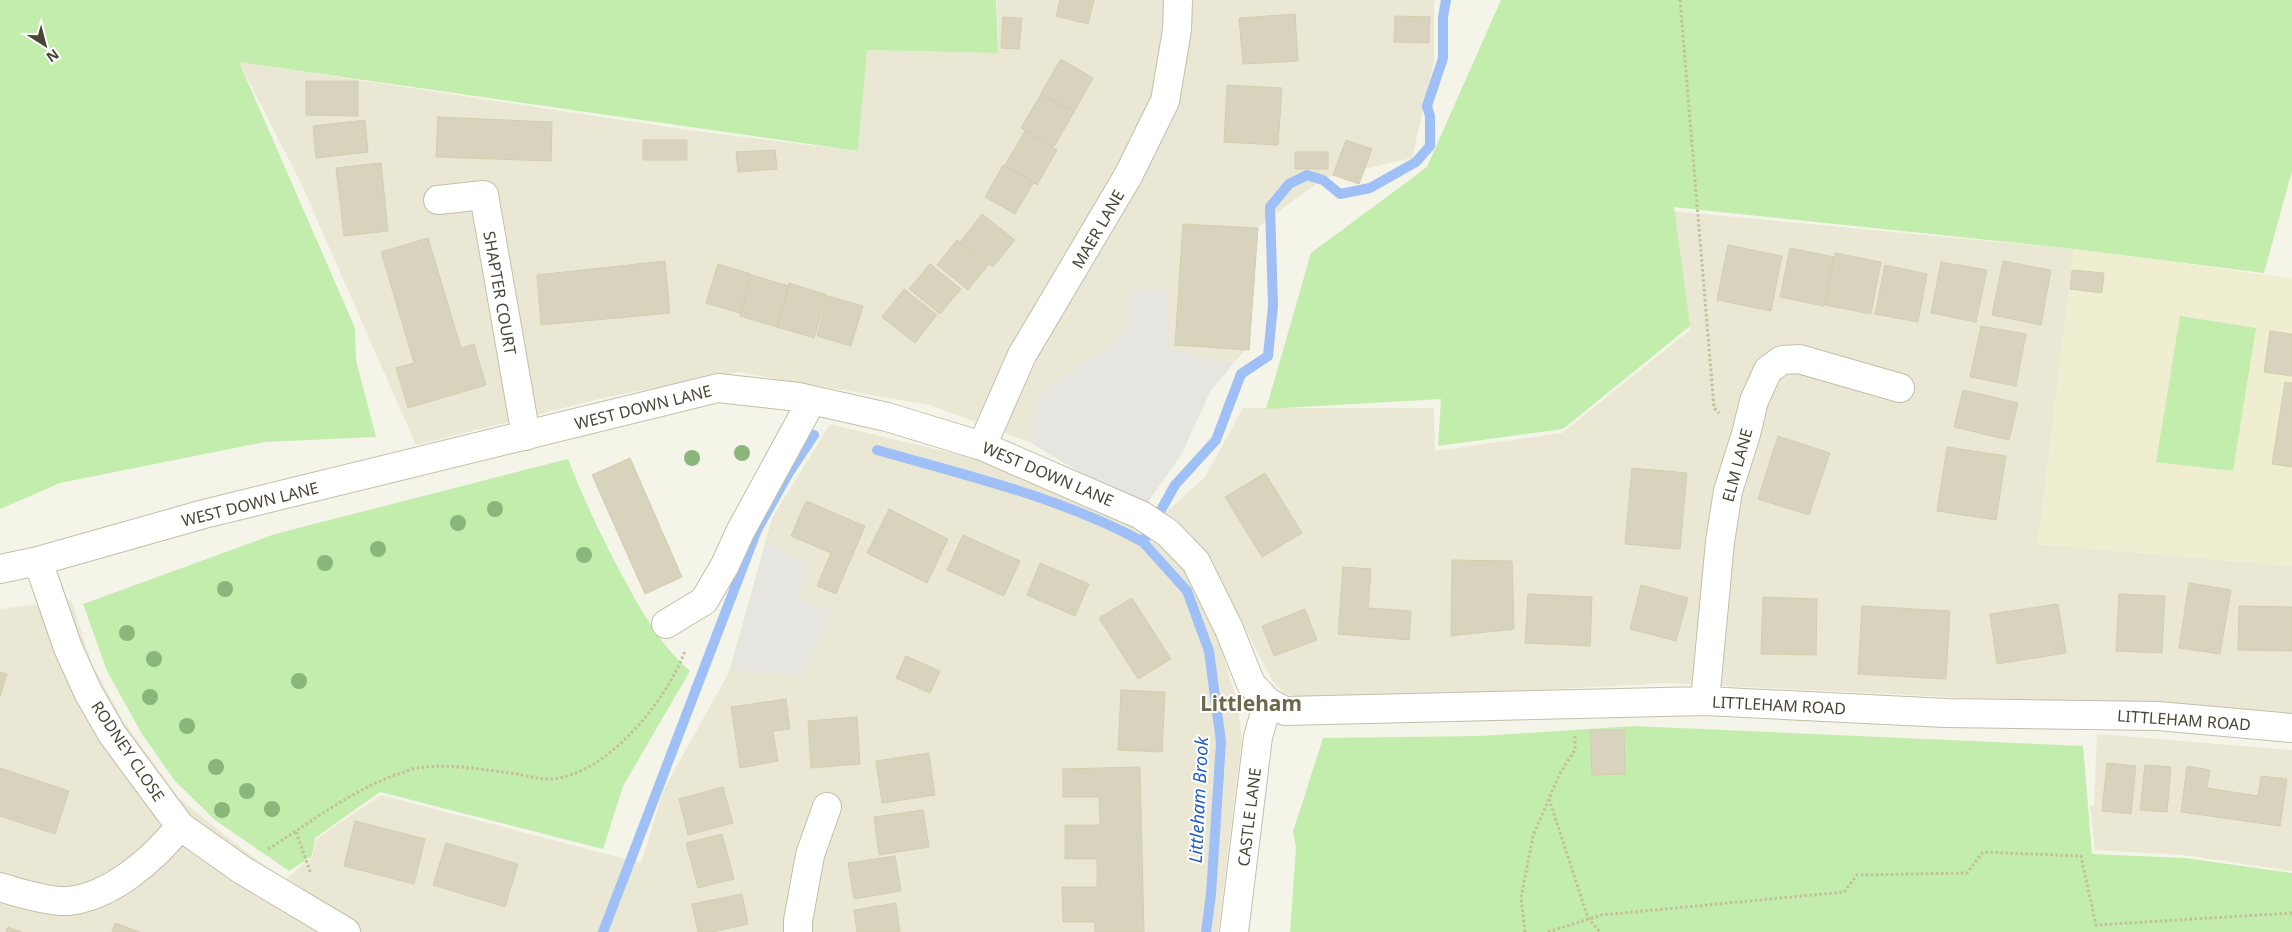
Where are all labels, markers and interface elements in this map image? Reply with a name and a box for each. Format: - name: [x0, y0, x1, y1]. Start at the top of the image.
- north arrow: [20, 20, 70, 70]
- text: N: [43, 45, 63, 67]
- street label: MAER LANE: [1067, 186, 1129, 272]
- street label: SHAPTER COURT: [478, 229, 522, 357]
- street label: WEST DOWN LANE: [572, 379, 714, 435]
- street label: ELM LANE: [1717, 426, 1757, 504]
- street label: WEST DOWN LANE: [979, 436, 1117, 512]
- street label: WEST DOWN LANE: [179, 476, 321, 532]
- district label: Littleham: [1200, 689, 1302, 717]
- street label: LITTLEHAM ROAD: [1712, 691, 1846, 719]
- street label: RODNEY CLOSE: [86, 696, 170, 806]
- street label: LITTLEHAM ROAD: [2116, 704, 2252, 736]
- water label: Littleham Brook: [1183, 735, 1213, 864]
- street label: CASTLE LANE: [1232, 766, 1266, 868]

